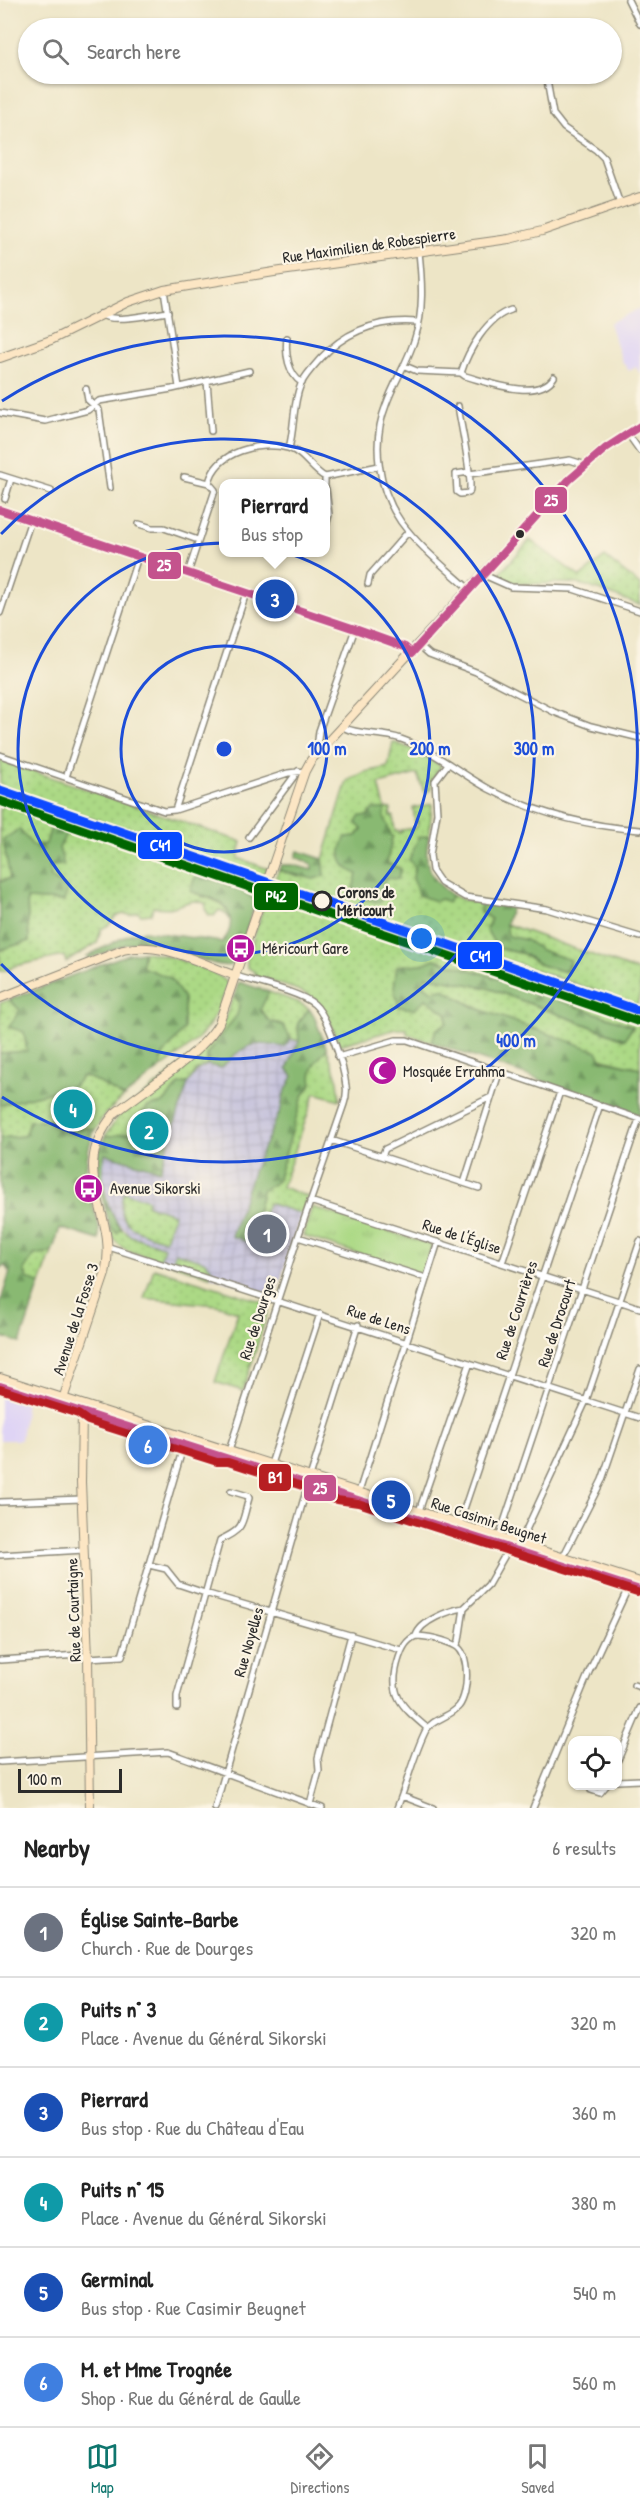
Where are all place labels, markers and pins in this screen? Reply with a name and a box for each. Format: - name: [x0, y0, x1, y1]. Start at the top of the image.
- unlabelled marker: [514, 528, 526, 540]
- pin: 3: [256, 576, 294, 622]
- centre of rings: [214, 739, 234, 759]
- place label: Corons de Méricourt: [337, 881, 395, 921]
- marker: Corons de Méricourt: [312, 891, 332, 911]
- bus stop icon: Méricourt Gare: [225, 932, 257, 964]
- place label: Méricourt Gare: [262, 937, 349, 959]
- mosque icon: Mosquée Errahma: [366, 1055, 398, 1087]
- place label: Mosquée Errahma: [403, 1060, 505, 1082]
- pin: 4: [54, 1086, 92, 1132]
- pin: 2: [130, 1108, 168, 1154]
- bus stop icon: Avenue Sikorski: [73, 1172, 105, 1204]
- place label: Avenue Sikorski: [110, 1177, 201, 1199]
- pin: 1: [248, 1212, 286, 1256]
- pin: 6: [128, 1422, 168, 1468]
- pin: 5: [372, 1478, 410, 1522]

